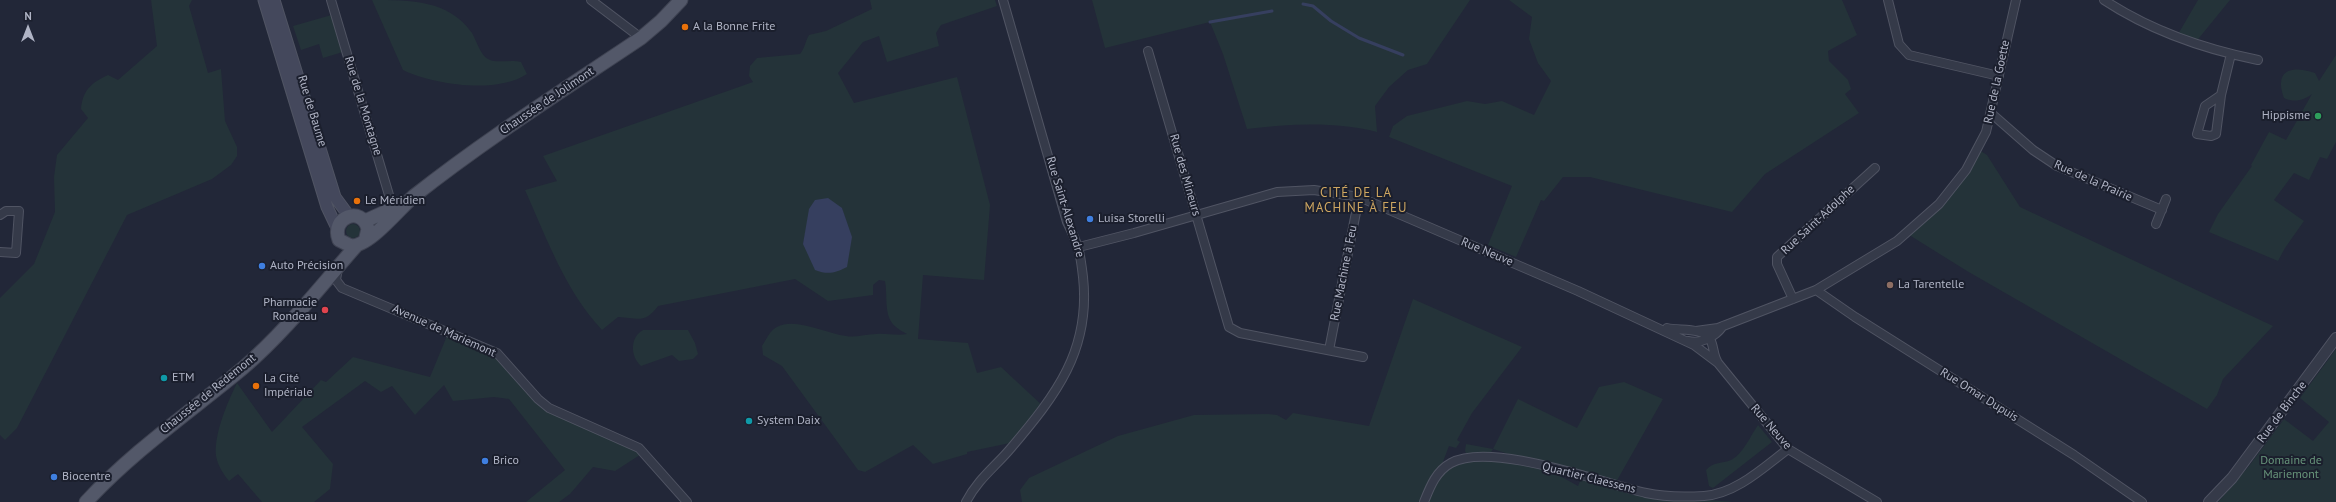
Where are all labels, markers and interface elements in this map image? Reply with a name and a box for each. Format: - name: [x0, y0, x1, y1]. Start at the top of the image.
- north arrow: [8, 8, 48, 48]
- text: N: [24, 9, 32, 23]
- place label: A la Bonne Frite: [693, 20, 775, 34]
- marker: A la Bonne Frite: [680, 22, 690, 32]
- street label: Rue de la Goette: [1981, 39, 2013, 125]
- street label: Rue de la Montagne: [341, 55, 385, 157]
- street label: Chaussée de Jolimont: [497, 64, 597, 138]
- street label: Rue de Baume: [294, 74, 330, 148]
- place label: Hippisme: [2262, 109, 2310, 123]
- marker: Hippisme: [2313, 111, 2323, 121]
- street label: Rue des Mineurs: [1166, 132, 1204, 218]
- street label: Rue Saint-Alexandre: [1043, 155, 1087, 259]
- street label: Rue de la Prairie: [2052, 157, 2134, 205]
- street label: Rue Saint-Adolphe: [1778, 182, 1858, 258]
- district label: CITÉ DE LA MACHINE À FEU: [1305, 185, 1407, 216]
- place label: Le Méridien: [365, 194, 425, 208]
- marker: Le Méridien: [352, 196, 362, 206]
- place label: Luisa Storelli: [1098, 212, 1165, 226]
- marker: Luisa Storelli: [1085, 214, 1095, 224]
- street label: Rue Machine à Feu: [1328, 224, 1360, 322]
- street label: Rue Neuve: [1459, 235, 1515, 269]
- place label: Auto Précision: [270, 259, 343, 273]
- marker: Auto Précision: [257, 261, 267, 271]
- place label: La Tarentelle: [1898, 278, 1964, 292]
- marker: La Tarentelle: [1885, 280, 1895, 290]
- place label: Pharmacie Rondeau: [263, 296, 317, 324]
- street label: Avenue de Mariemont: [390, 302, 498, 360]
- marker: Pharmacie Rondeau: [320, 305, 330, 315]
- street label: Chaussée de Redemont: [157, 351, 259, 437]
- street label: Rue Omar Dupuis: [1937, 365, 2021, 425]
- place label: ETM: [172, 371, 195, 385]
- place label: La Cité Impériale: [264, 372, 313, 400]
- marker: ETM: [159, 373, 169, 383]
- street label: Rue de Binche: [2254, 378, 2310, 446]
- marker: La Cité Impériale: [251, 381, 261, 391]
- street label: Rue Neuve: [1747, 401, 1795, 453]
- place label: System Daix: [757, 414, 820, 428]
- marker: System Daix: [744, 416, 754, 426]
- place label: Brico: [493, 454, 519, 468]
- park label: Domaine de Mariemont: [2260, 454, 2322, 482]
- marker: Brico: [480, 456, 490, 466]
- street label: Quartier Claessens: [1541, 459, 1637, 497]
- place label: Biocentre: [62, 470, 111, 484]
- marker: Biocentre: [49, 472, 59, 482]

